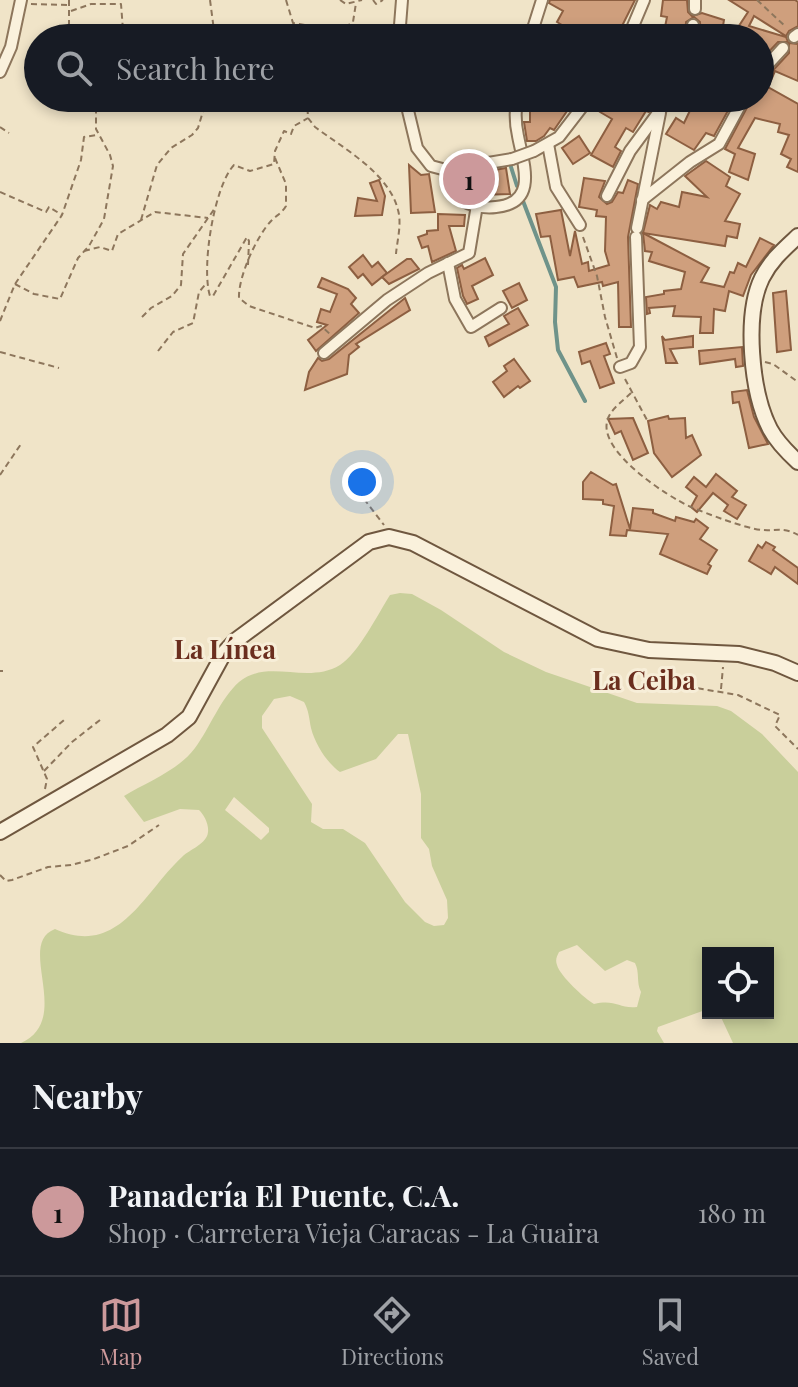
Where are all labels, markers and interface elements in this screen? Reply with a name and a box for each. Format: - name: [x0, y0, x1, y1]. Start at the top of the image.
- search box: [24, 24, 774, 112]
- icon: search: [52, 46, 96, 90]
- text: Search here: [116, 48, 275, 88]
- pin: 1: [443, 149, 495, 209]
- your location: [342, 462, 382, 502]
- district label: La Línea: [174, 631, 276, 666]
- district label: La Ceiba: [592, 662, 696, 697]
- map controls: [702, 947, 774, 1019]
- button: locate: [702, 947, 774, 1019]
- text: Nearby: [32, 1072, 143, 1118]
- text: Panadería El Puente, C.A.: [108, 1175, 459, 1215]
- text: 1: [53, 1195, 63, 1230]
- text: 180 m: [698, 1195, 766, 1230]
- text: Shop · Carretera Vieja Caracas - La Guaira: [108, 1215, 599, 1250]
- tab: Map: [99, 1293, 143, 1371]
- tab: Directions: [341, 1293, 444, 1371]
- tab: Saved: [642, 1293, 699, 1371]

